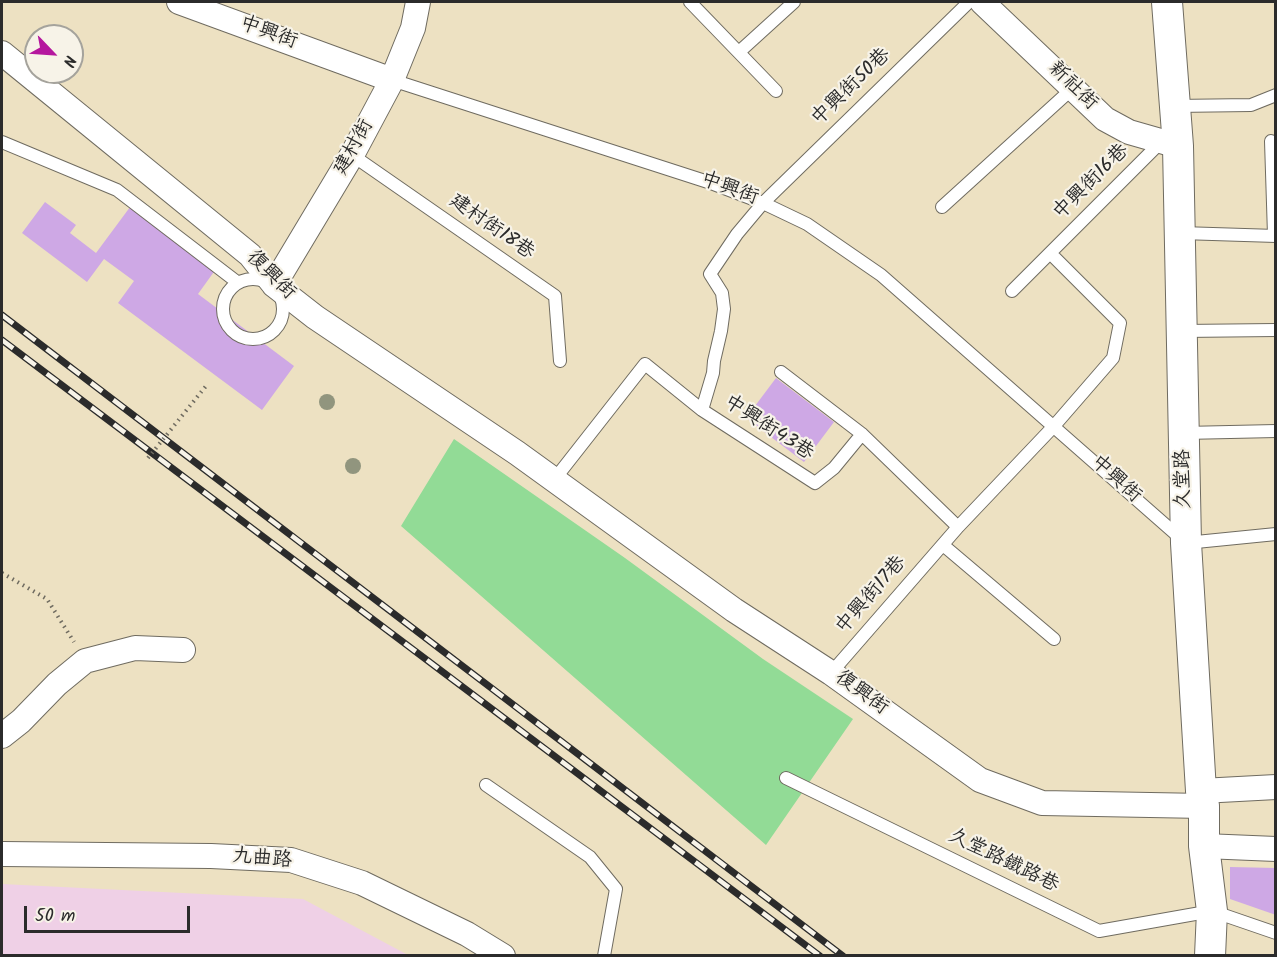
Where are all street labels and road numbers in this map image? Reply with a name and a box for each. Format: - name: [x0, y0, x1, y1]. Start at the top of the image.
- street label: 中興街: [236, 12, 300, 56]
- street label: 中興街50巷: [807, 44, 897, 132]
- street label: 新社街: [1042, 58, 1102, 116]
- street label: 建村街: [330, 116, 380, 180]
- street label: 中興街16巷: [1049, 140, 1135, 226]
- street label: 中興街: [697, 168, 761, 212]
- street label: 建村街18巷: [444, 190, 538, 266]
- street label: 復興街: [240, 246, 300, 306]
- street label: 中興街43巷: [719, 391, 817, 467]
- street label: 久堂路: [1172, 449, 1198, 509]
- street label: 中興街: [1085, 451, 1145, 509]
- street label: 中興街17巷: [832, 552, 912, 640]
- street label: 復興街: [830, 667, 892, 721]
- street label: 久堂路鐵路巷: [944, 825, 1062, 899]
- street label: 九曲路: [231, 845, 293, 875]

